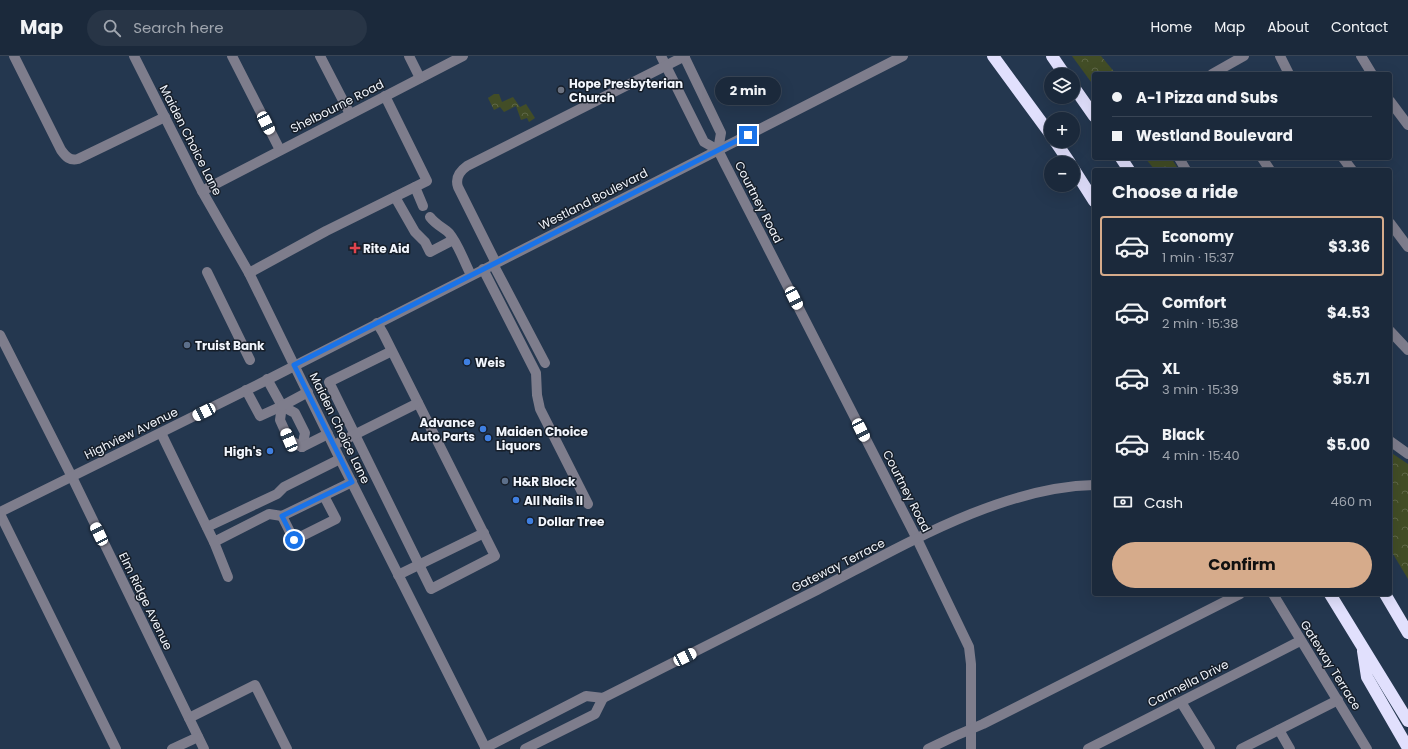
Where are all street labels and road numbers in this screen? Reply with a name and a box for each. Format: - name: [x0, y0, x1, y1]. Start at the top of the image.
- street label: Shelbourne Road: [287, 75, 387, 137]
- street label: Maiden Choice Lane: [156, 82, 226, 198]
- street label: Courtney Road: [731, 158, 787, 246]
- street label: Westland Boulevard: [536, 164, 650, 234]
- street label: Maiden Choice Lane: [306, 370, 374, 486]
- street label: Highview Avenue: [81, 403, 181, 463]
- street label: Courtney Road: [879, 447, 935, 535]
- street label: Gateway Terrace: [788, 534, 888, 596]
- street label: Elm Ridge Avenue: [115, 549, 177, 653]
- street label: Gateway Terrace: [1297, 617, 1365, 713]
- street label: Carmella Drive: [1145, 655, 1231, 711]

